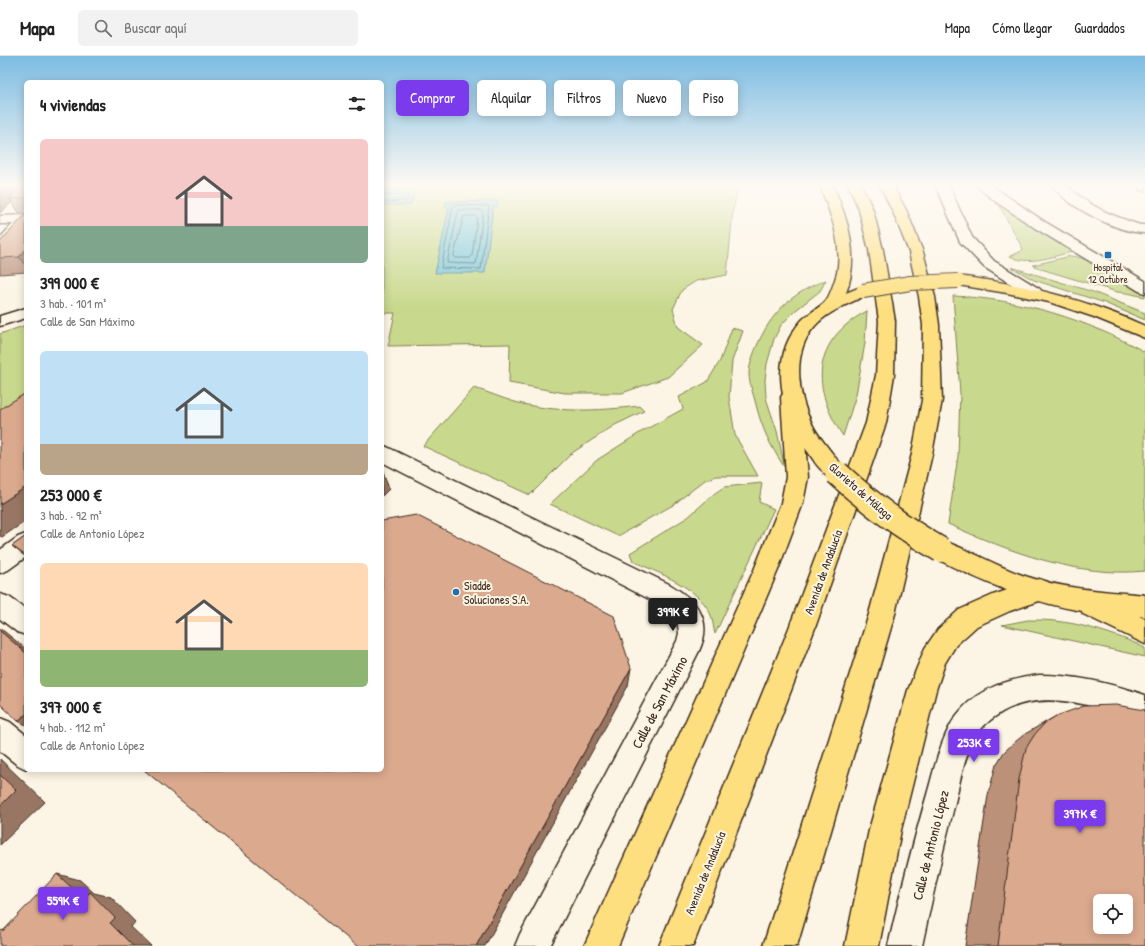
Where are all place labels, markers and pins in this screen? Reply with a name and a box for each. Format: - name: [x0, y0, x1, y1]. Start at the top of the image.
- marker: Hospital 12 Octubre: [1103, 250, 1113, 260]
- place label: Hospital 12 Octubre: [1088, 261, 1128, 286]
- place label: Siadde Soluciones S.A.: [464, 577, 529, 608]
- marker: Siadde Soluciones S.A.: [451, 587, 461, 597]
- pin: 399K €: [640, 598, 706, 632]
- pin: 253K €: [941, 729, 1007, 763]
- pin: 397K €: [1047, 800, 1113, 834]
- pin: 559K €: [30, 887, 96, 921]

